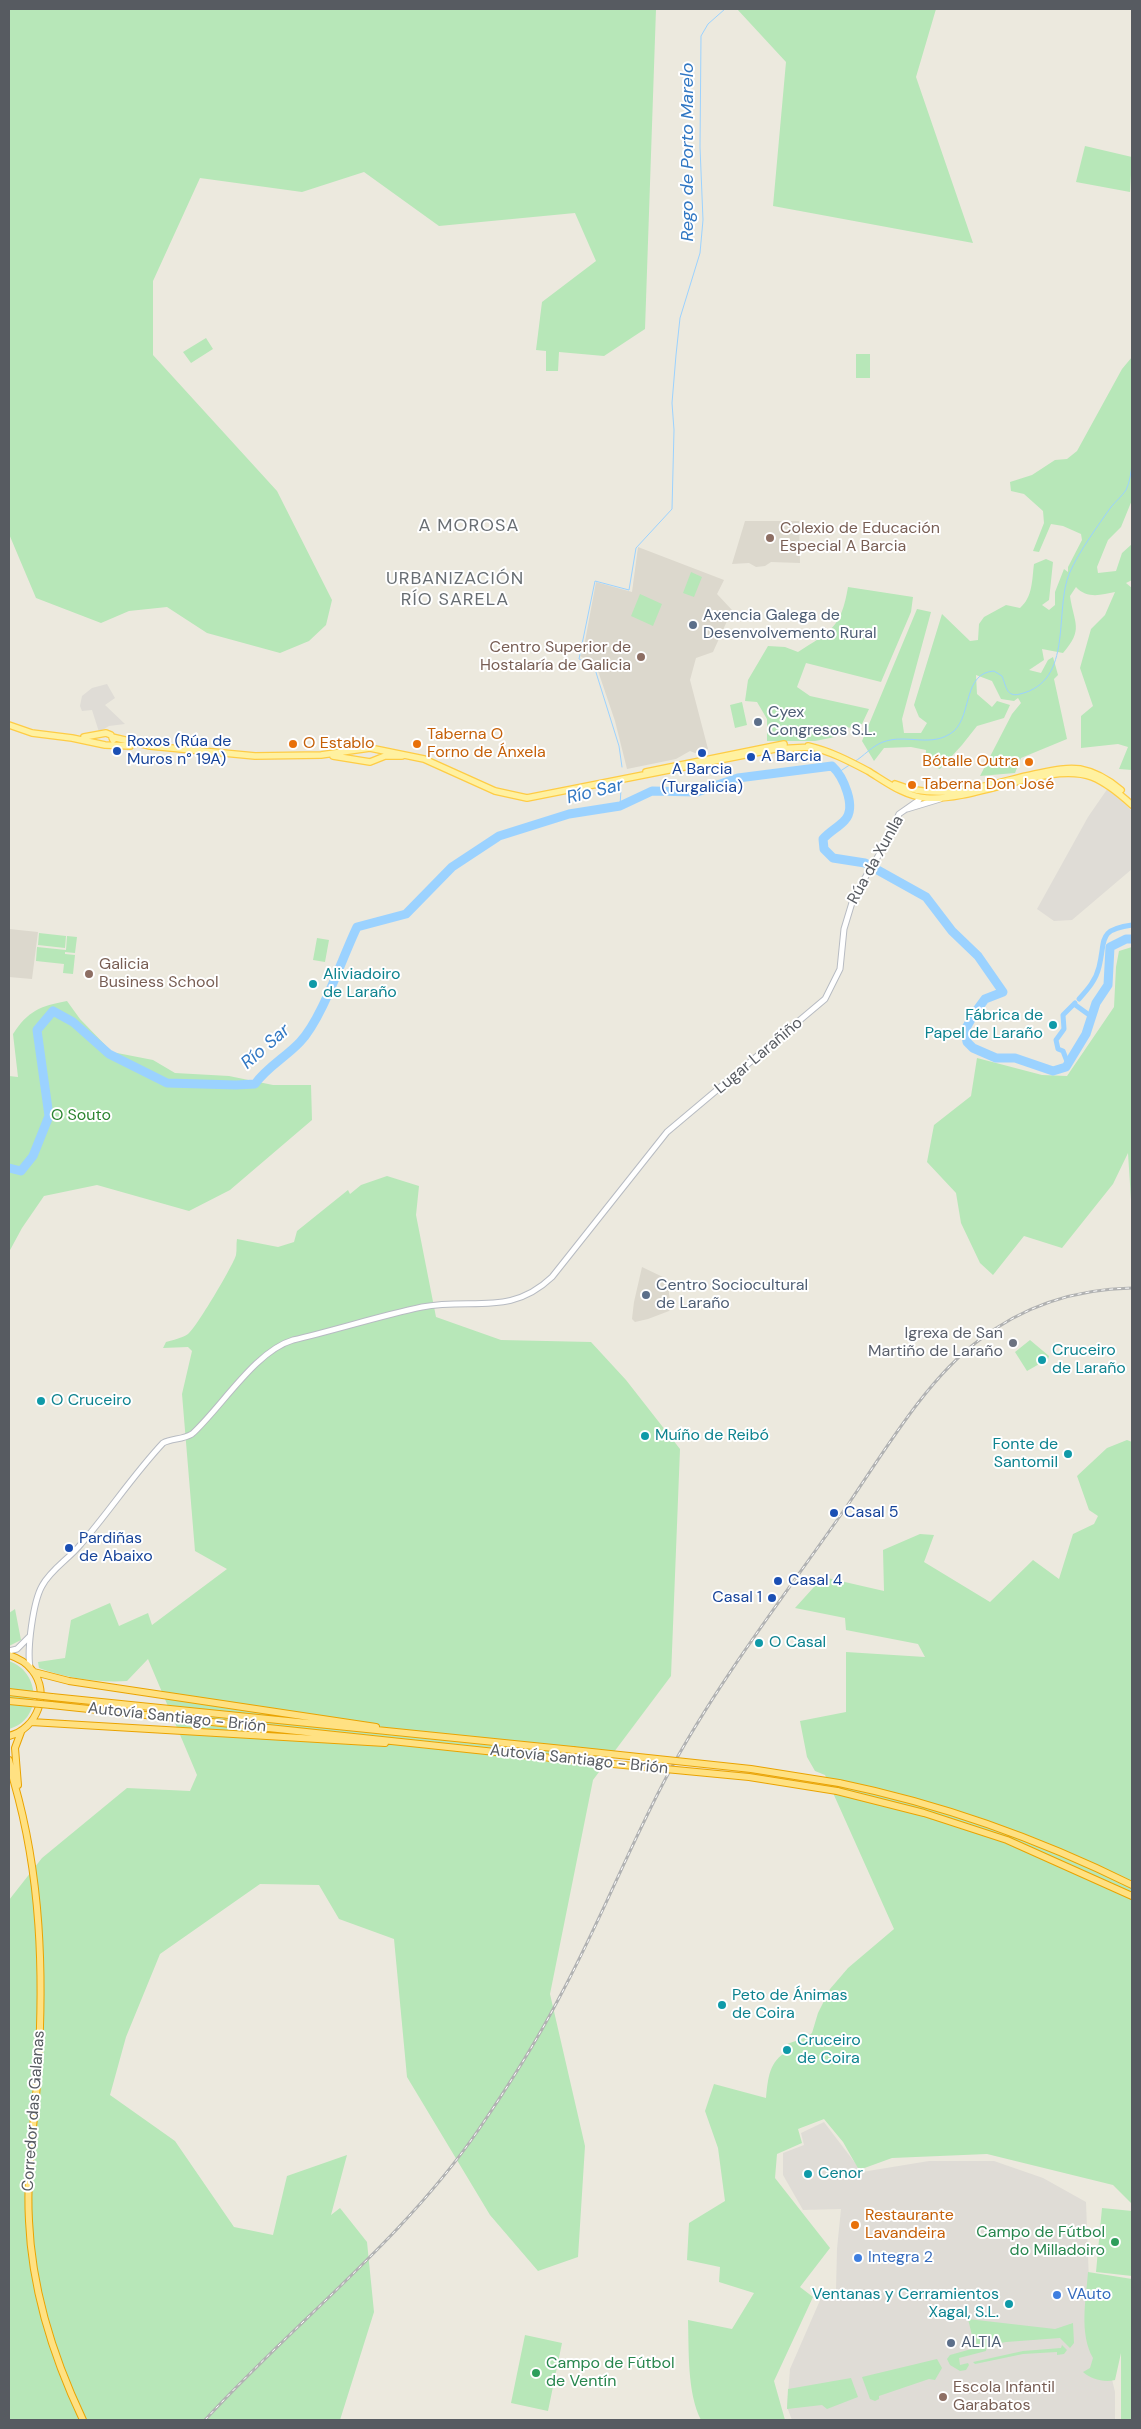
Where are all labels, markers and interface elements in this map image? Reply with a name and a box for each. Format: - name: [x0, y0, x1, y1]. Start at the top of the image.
- water label: Rego de Porto Marelo: [677, 62, 699, 242]
- district label: A MOROSA: [418, 515, 520, 537]
- place label: Colexio de Educación Especial A Barcia: [780, 519, 940, 557]
- marker: Colexio de Educación Especial A Barcia: [764, 532, 776, 544]
- district label: URBANIZACIÓN RÍO SARELA: [384, 568, 526, 610]
- place label: Axencia Galega de Desenvolvemento Rural: [703, 606, 877, 644]
- marker: Axencia Galega de Desenvolvemento Rural: [687, 619, 699, 631]
- place label: Centro Superior de Hostalaría de Galicia: [480, 638, 631, 676]
- marker: Centro Superior de Hostalaría de Galicia: [635, 651, 647, 663]
- place label: Cyex Congresos S.L.: [768, 703, 876, 741]
- marker: Cyex Congresos S.L.: [752, 716, 764, 728]
- place label: Taberna O Forno de Ánxela: [427, 725, 546, 763]
- place label: Roxos (Rúa de Muros n° 19A): [127, 732, 231, 770]
- place label: O Establo: [303, 734, 374, 754]
- marker: O Establo: [287, 738, 299, 750]
- marker: Taberna O Forno de Ánxela: [411, 738, 423, 750]
- marker: Roxos (Rúa de Muros n° 19A): [111, 745, 123, 757]
- marker: A Barcia (Turgalicia): [696, 747, 708, 759]
- place label: A Barcia: [761, 747, 822, 767]
- marker: A Barcia: [745, 751, 757, 763]
- place label: Bótalle Outra: [922, 752, 1019, 772]
- marker: Bótalle Outra: [1023, 756, 1035, 768]
- place label: A Barcia (Turgalicia): [661, 760, 743, 798]
- water label: Río Sar: [564, 775, 626, 809]
- place label: Taberna Don José: [922, 775, 1054, 795]
- marker: Taberna Don José: [906, 779, 918, 791]
- street label: Rúa da Xunlla: [844, 812, 908, 908]
- place label: Galicia Business School: [99, 955, 218, 993]
- place label: Aliviadoiro de Laraño: [323, 965, 400, 1003]
- marker: Galicia Business School: [83, 968, 95, 980]
- marker: Aliviadoiro de Laraño: [307, 978, 319, 990]
- place label: Fábrica de Papel de Laraño: [925, 1006, 1043, 1044]
- street label: Lugar Larañiño: [711, 1014, 807, 1098]
- marker: Fábrica de Papel de Laraño: [1047, 1019, 1059, 1031]
- water label: Río Sar: [237, 1020, 295, 1074]
- park label: O Souto: [51, 1106, 111, 1126]
- place label: Centro Sociocultural de Laraño: [656, 1276, 808, 1314]
- marker: Centro Sociocultural de Laraño: [640, 1289, 652, 1301]
- place label: Igrexa de San Martiño de Laraño: [868, 1324, 1003, 1362]
- marker: Igrexa de San Martiño de Laraño: [1007, 1337, 1019, 1349]
- place label: Cruceiro de Laraño: [1052, 1341, 1126, 1379]
- marker: Cruceiro de Laraño: [1036, 1354, 1048, 1366]
- place label: O Cruceiro: [51, 1391, 131, 1411]
- marker: O Cruceiro: [35, 1395, 47, 1407]
- place label: Muíño de Reibó: [655, 1426, 769, 1446]
- marker: Muíño de Reibó: [639, 1430, 651, 1442]
- place label: Fonte de Santomil: [993, 1435, 1058, 1473]
- marker: Fonte de Santomil: [1062, 1448, 1074, 1460]
- place label: Casal 5: [844, 1503, 898, 1523]
- marker: Casal 5: [828, 1507, 840, 1519]
- place label: Pardiñas de Abaixo: [79, 1529, 153, 1567]
- marker: Pardiñas de Abaixo: [63, 1542, 75, 1554]
- place label: Casal 4: [788, 1571, 842, 1591]
- marker: Casal 4: [772, 1575, 784, 1587]
- place label: Casal 1: [712, 1588, 762, 1608]
- marker: Casal 1: [766, 1592, 778, 1604]
- place label: O Casal: [769, 1633, 826, 1653]
- marker: O Casal: [753, 1637, 765, 1649]
- street label: Autovía Santiago - Brión: [87, 1699, 267, 1737]
- street label: Autovía Santiago - Brión: [489, 1741, 669, 1779]
- place label: Peto de Ánimas de Coira: [732, 1986, 847, 2024]
- marker: Peto de Ánimas de Coira: [716, 1999, 728, 2011]
- street label: Corredor das Galanas: [19, 2030, 49, 2192]
- place label: Cruceiro de Coira: [797, 2031, 861, 2069]
- marker: Cruceiro de Coira: [781, 2044, 793, 2056]
- place label: Cenor: [818, 2164, 863, 2184]
- marker: Cenor: [802, 2168, 814, 2180]
- place label: Restaurante Lavandeira: [865, 2206, 954, 2244]
- marker: Restaurante Lavandeira: [849, 2219, 861, 2231]
- place label: Campo de Fútbol do Milladoiro: [976, 2223, 1105, 2261]
- marker: Campo de Fútbol do Milladoiro: [1109, 2236, 1121, 2248]
- place label: Integra 2: [868, 2248, 933, 2268]
- marker: Integra 2: [852, 2252, 864, 2264]
- place label: Ventanas y Cerramientos Xagal, S.L.: [812, 2285, 999, 2323]
- place label: VAuto: [1067, 2285, 1111, 2305]
- marker: VAuto: [1051, 2289, 1063, 2301]
- marker: Ventanas y Cerramientos Xagal, S.L.: [1003, 2298, 1015, 2310]
- place label: ALTIA: [961, 2333, 1002, 2353]
- marker: ALTIA: [945, 2337, 957, 2349]
- place label: Campo de Fútbol de Ventín: [546, 2354, 675, 2392]
- marker: Campo de Fútbol de Ventín: [530, 2367, 542, 2379]
- place label: Escola Infantil Garabatos: [953, 2378, 1055, 2416]
- marker: Escola Infantil Garabatos: [937, 2391, 949, 2403]

